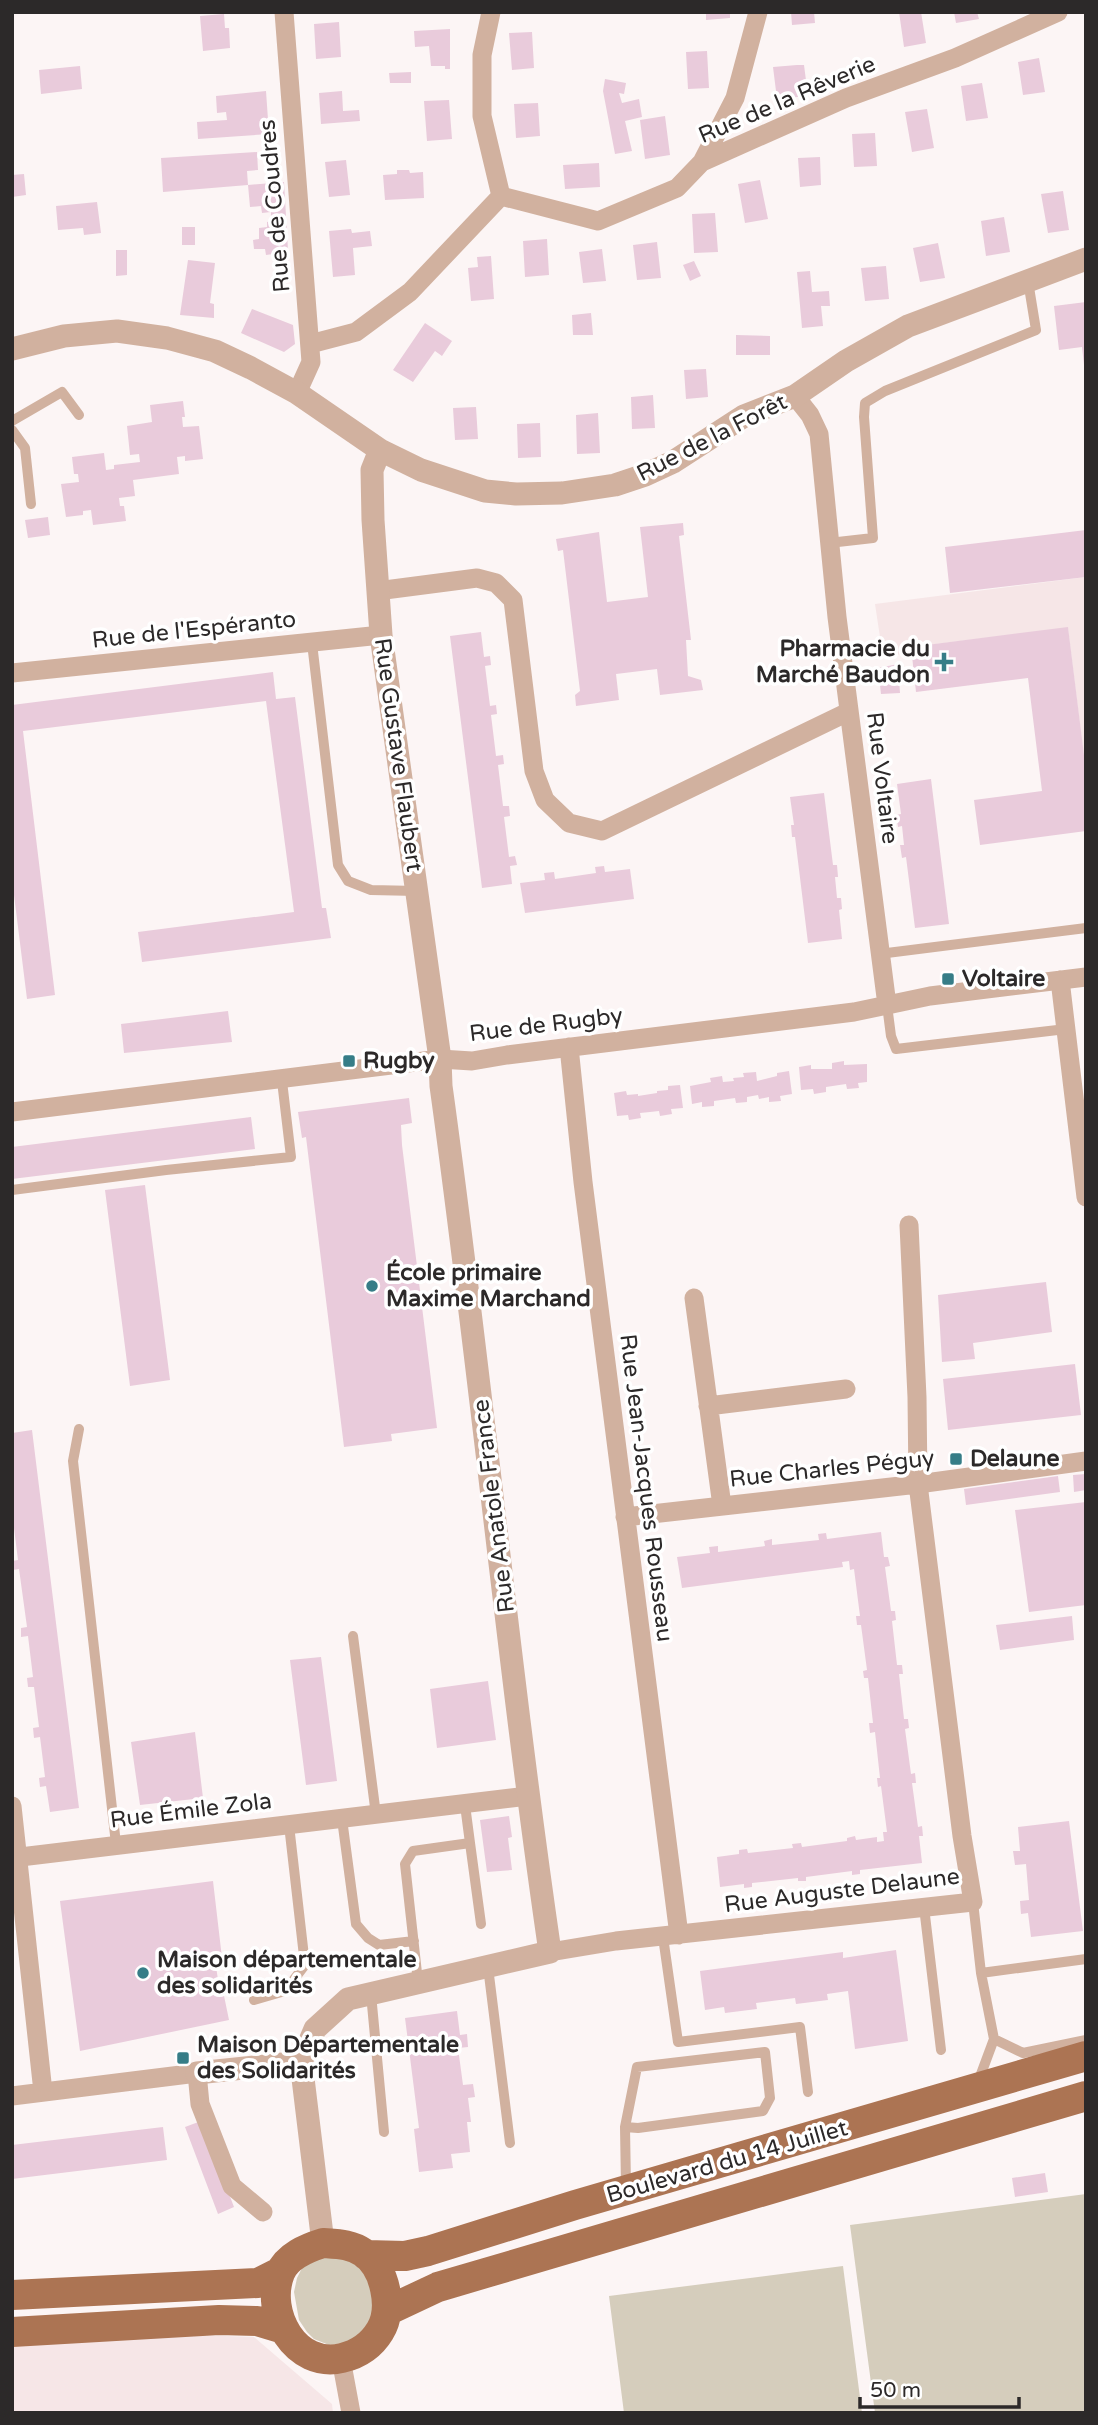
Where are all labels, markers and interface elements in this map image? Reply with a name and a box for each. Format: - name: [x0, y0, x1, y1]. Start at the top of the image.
- street label: Rue de la Rêverie: [694, 50, 880, 150]
- street label: Rue de Coudres: [253, 118, 297, 294]
- street label: Rue de la Forêt: [632, 388, 792, 488]
- street label: Rue de l'Espéranto: [91, 605, 297, 655]
- place label: Pharmacie du Marché Baudon: [756, 635, 930, 689]
- street label: Rue Gustave Flaubert: [368, 636, 428, 874]
- marker: Pharmacie du Marché Baudon: [936, 654, 952, 670]
- street label: Rue Voltaire: [860, 710, 904, 846]
- place label: Voltaire: [962, 965, 1045, 993]
- marker: Voltaire: [940, 971, 956, 987]
- street label: Rue de Rugby: [468, 1002, 624, 1048]
- place label: Rugby: [363, 1047, 435, 1075]
- marker: Rugby: [341, 1053, 357, 1069]
- place label: École primaire Maxime Marchand: [386, 1259, 591, 1313]
- marker: École primaire Maxime Marchand: [364, 1278, 380, 1294]
- street label: Rue Jean-Jacques Rousseau: [613, 1332, 679, 1644]
- street label: Rue Anatole France: [467, 1398, 521, 1614]
- street label: Rue Charles Péguy: [728, 1444, 936, 1494]
- place label: Delaune: [970, 1445, 1059, 1473]
- marker: Delaune: [948, 1451, 964, 1467]
- street label: Rue Émile Zola: [109, 1787, 273, 1835]
- street label: Rue Auguste Delaune: [723, 1863, 961, 1919]
- place label: Maison départementale des solidarités: [157, 1946, 417, 2000]
- marker: Maison départementale des solidarités: [135, 1965, 151, 1981]
- place label: Maison Départementale des Solidarités: [197, 2031, 459, 2085]
- marker: Maison Départementale des Solidarités: [175, 2050, 191, 2066]
- street label: Boulevard du 14 Juillet: [603, 2114, 851, 2210]
- scale bar: [860, 2366, 1019, 2410]
- text: 50 m: [870, 2378, 921, 2403]

